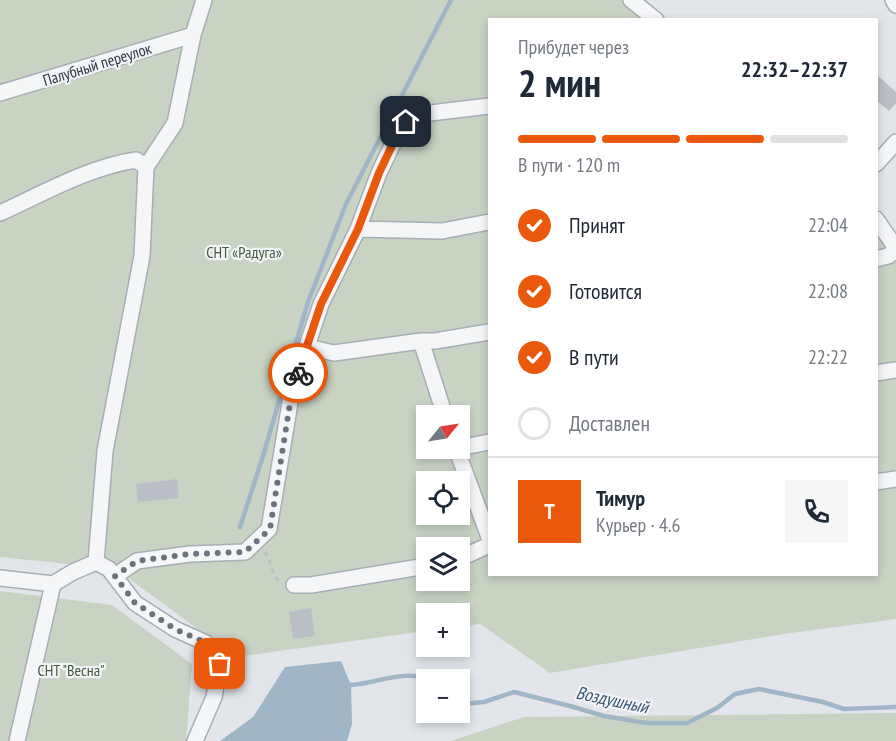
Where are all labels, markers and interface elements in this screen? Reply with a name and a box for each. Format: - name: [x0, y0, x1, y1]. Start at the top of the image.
- text: Прибудет через: [518, 34, 629, 60]
- street label: Палубный переулок: [40, 38, 154, 90]
- text: 22:32–22:37: [741, 55, 848, 83]
- text: 2 мин: [518, 57, 601, 108]
- pin: [380, 96, 431, 147]
- icon: home: [389, 105, 422, 138]
- text: В пути · 120 m: [518, 152, 620, 178]
- icon: check: [518, 209, 551, 242]
- text: Принят: [569, 211, 625, 239]
- text: 22:04: [808, 212, 848, 238]
- park label: СНТ «Радуга»: [206, 242, 282, 262]
- icon: check: [518, 275, 551, 308]
- text: Готовится: [569, 277, 642, 305]
- text: 22:08: [808, 278, 848, 304]
- icon: check: [518, 341, 551, 374]
- courier: [268, 343, 328, 403]
- text: В пути: [569, 343, 619, 371]
- text: 22:22: [808, 344, 848, 370]
- icon: bike: [282, 357, 315, 390]
- north arrow: [416, 405, 470, 459]
- map controls: [416, 405, 470, 723]
- text: Доставлен: [569, 409, 650, 437]
- button: locate: [416, 471, 470, 525]
- button: phone: [785, 480, 848, 543]
- text: Тимур: [596, 484, 645, 512]
- text: Т: [544, 497, 555, 525]
- text: Курьер · 4.6: [596, 512, 681, 538]
- button: layers: [416, 537, 470, 591]
- button: +: [416, 603, 470, 657]
- pin: [194, 638, 245, 689]
- icon: bag: [203, 647, 236, 680]
- park label: СНТ "Весна": [37, 660, 105, 680]
- button: −: [416, 669, 470, 723]
- water label: Воздушный: [574, 681, 652, 719]

